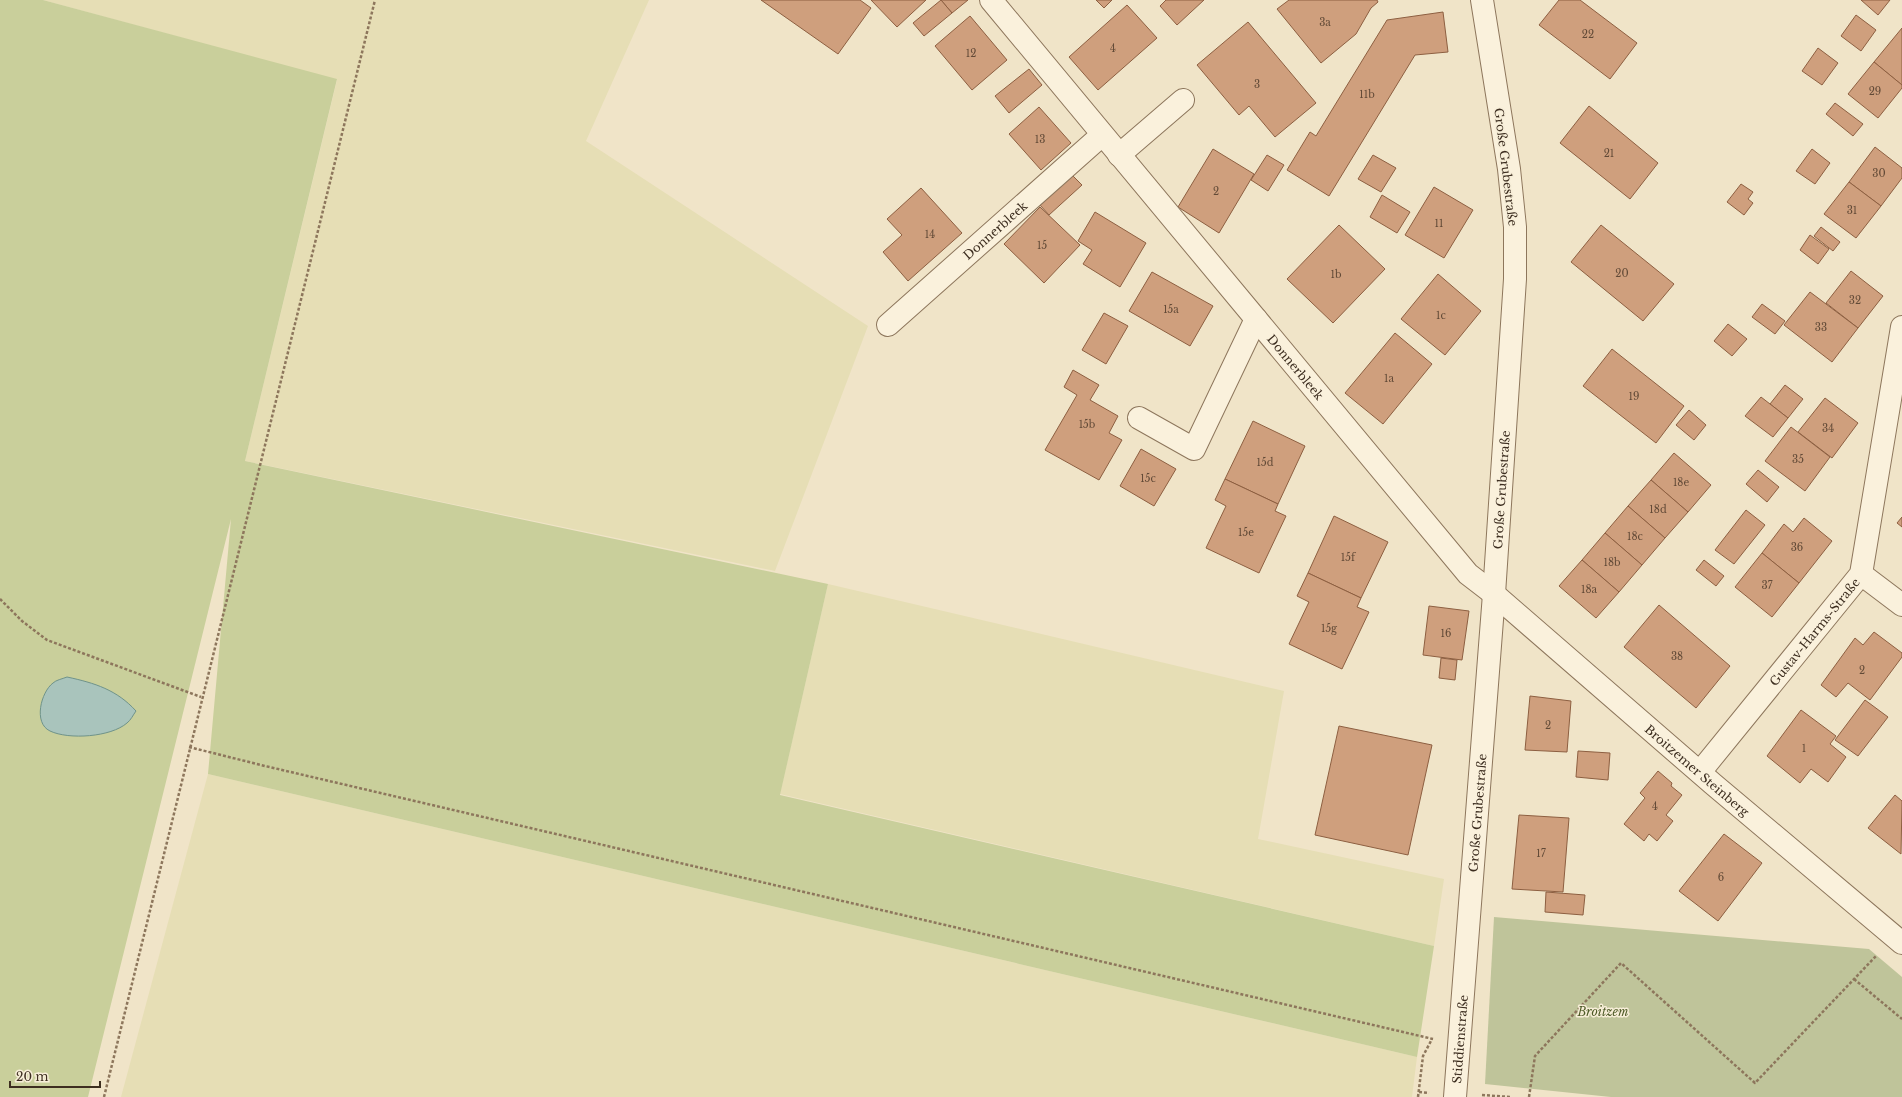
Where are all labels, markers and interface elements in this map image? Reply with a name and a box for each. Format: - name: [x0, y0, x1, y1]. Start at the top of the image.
- house number: 3a: [1319, 16, 1331, 29]
- house number: 22: [1582, 28, 1594, 41]
- house number: 4: [1110, 42, 1116, 55]
- house number: 12: [966, 47, 976, 60]
- house number: 3: [1254, 78, 1260, 91]
- house number: 29: [1869, 85, 1881, 98]
- house number: 11b: [1359, 88, 1375, 101]
- street label: Große Grubestraße: [1491, 107, 1521, 227]
- house number: 13: [1035, 133, 1045, 146]
- house number: 21: [1604, 147, 1614, 160]
- house number: 30: [1872, 167, 1886, 180]
- house number: 2: [1213, 185, 1219, 198]
- street label: Donnerbleek: [960, 197, 1030, 262]
- house number: 31: [1847, 204, 1857, 217]
- house number: 11: [1435, 217, 1443, 230]
- house number: 14: [925, 228, 935, 241]
- house number: 15: [1037, 239, 1047, 252]
- house number: 20: [1615, 267, 1629, 280]
- house number: 1b: [1331, 268, 1342, 281]
- house number: 32: [1849, 294, 1861, 307]
- house number: 15a: [1163, 303, 1179, 316]
- house number: 1c: [1436, 309, 1447, 322]
- house number: 33: [1815, 321, 1827, 334]
- street label: Donnerbleek: [1264, 331, 1328, 403]
- house number: 1a: [1384, 372, 1394, 385]
- house number: 19: [1629, 390, 1639, 403]
- house number: 15b: [1079, 418, 1096, 431]
- house number: 34: [1822, 422, 1834, 435]
- street label: Große Grubestraße: [1490, 430, 1512, 550]
- house number: 35: [1792, 453, 1804, 466]
- house number: 15d: [1257, 456, 1274, 469]
- house number: 15c: [1140, 472, 1156, 485]
- house number: 18e: [1673, 476, 1689, 489]
- house number: 18d: [1649, 503, 1667, 516]
- house number: 15e: [1238, 526, 1254, 539]
- house number: 18c: [1627, 530, 1644, 543]
- house number: 36: [1791, 541, 1803, 554]
- house number: 15f: [1341, 551, 1357, 564]
- house number: 18b: [1603, 556, 1621, 569]
- street label: Gustav-Harms-Straße: [1766, 575, 1863, 689]
- house number: 37: [1761, 579, 1774, 592]
- house number: 18a: [1581, 583, 1597, 596]
- house number: 15g: [1321, 622, 1338, 635]
- house number: 16: [1441, 627, 1451, 640]
- house number: 38: [1671, 650, 1683, 663]
- house number: 2: [1859, 664, 1865, 677]
- house number: 2: [1545, 719, 1551, 732]
- street label: Broitzemer Steinberg: [1642, 721, 1753, 819]
- house number: 1: [1802, 742, 1806, 755]
- street label: Große Grubestraße: [1465, 753, 1489, 873]
- house number: 4: [1652, 800, 1658, 813]
- house number: 17: [1536, 847, 1547, 860]
- house number: 6: [1718, 871, 1724, 884]
- street label: Stiddienstraße: [1449, 994, 1470, 1084]
- park label: Broitzem: [1577, 1004, 1629, 1019]
- scale bar: [10, 1063, 100, 1089]
- text: 20 m: [16, 1069, 48, 1084]

